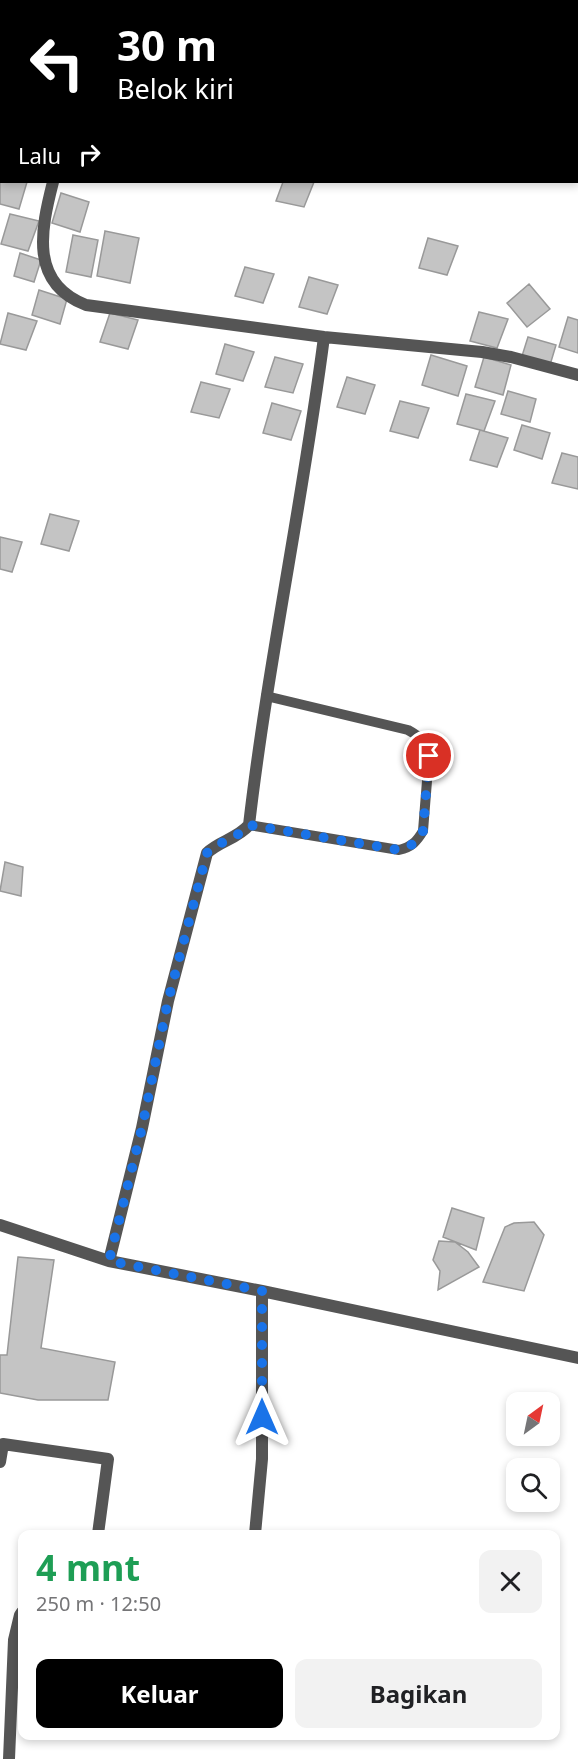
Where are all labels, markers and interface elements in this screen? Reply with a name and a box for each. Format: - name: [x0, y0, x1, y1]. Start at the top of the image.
- text: 30 m: [117, 16, 217, 73]
- icon: left: [18, 24, 96, 102]
- text: Belok kiri: [117, 70, 234, 107]
- icon: right: [73, 138, 106, 171]
- text: Lalu: [18, 140, 61, 170]
- pin: [403, 730, 454, 781]
- icon: arrive: [412, 739, 445, 772]
- position arrow: [230, 1385, 294, 1449]
- north arrow: [506, 1392, 560, 1446]
- map controls: [506, 1392, 560, 1512]
- button: search: [506, 1458, 560, 1512]
- text: 4 mnt: [36, 1543, 140, 1592]
- button: close: [479, 1550, 542, 1613]
- text: 250 m · 12:50: [36, 1590, 161, 1617]
- button: Keluar: [36, 1659, 283, 1728]
- button: Bagikan: [295, 1659, 542, 1728]

